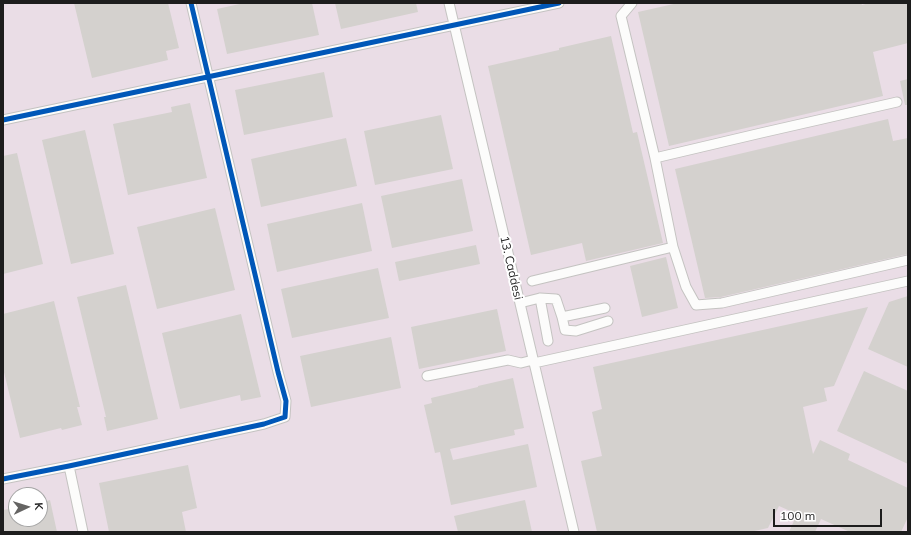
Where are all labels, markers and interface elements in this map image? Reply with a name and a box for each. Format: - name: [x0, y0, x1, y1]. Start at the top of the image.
- street label: 13. Caddesi: [497, 235, 525, 301]
- north arrow: [8, 487, 48, 527]
- scale bar: [775, 501, 884, 527]
- text: K: [32, 502, 46, 510]
- text: 100 m: [780, 508, 815, 523]

